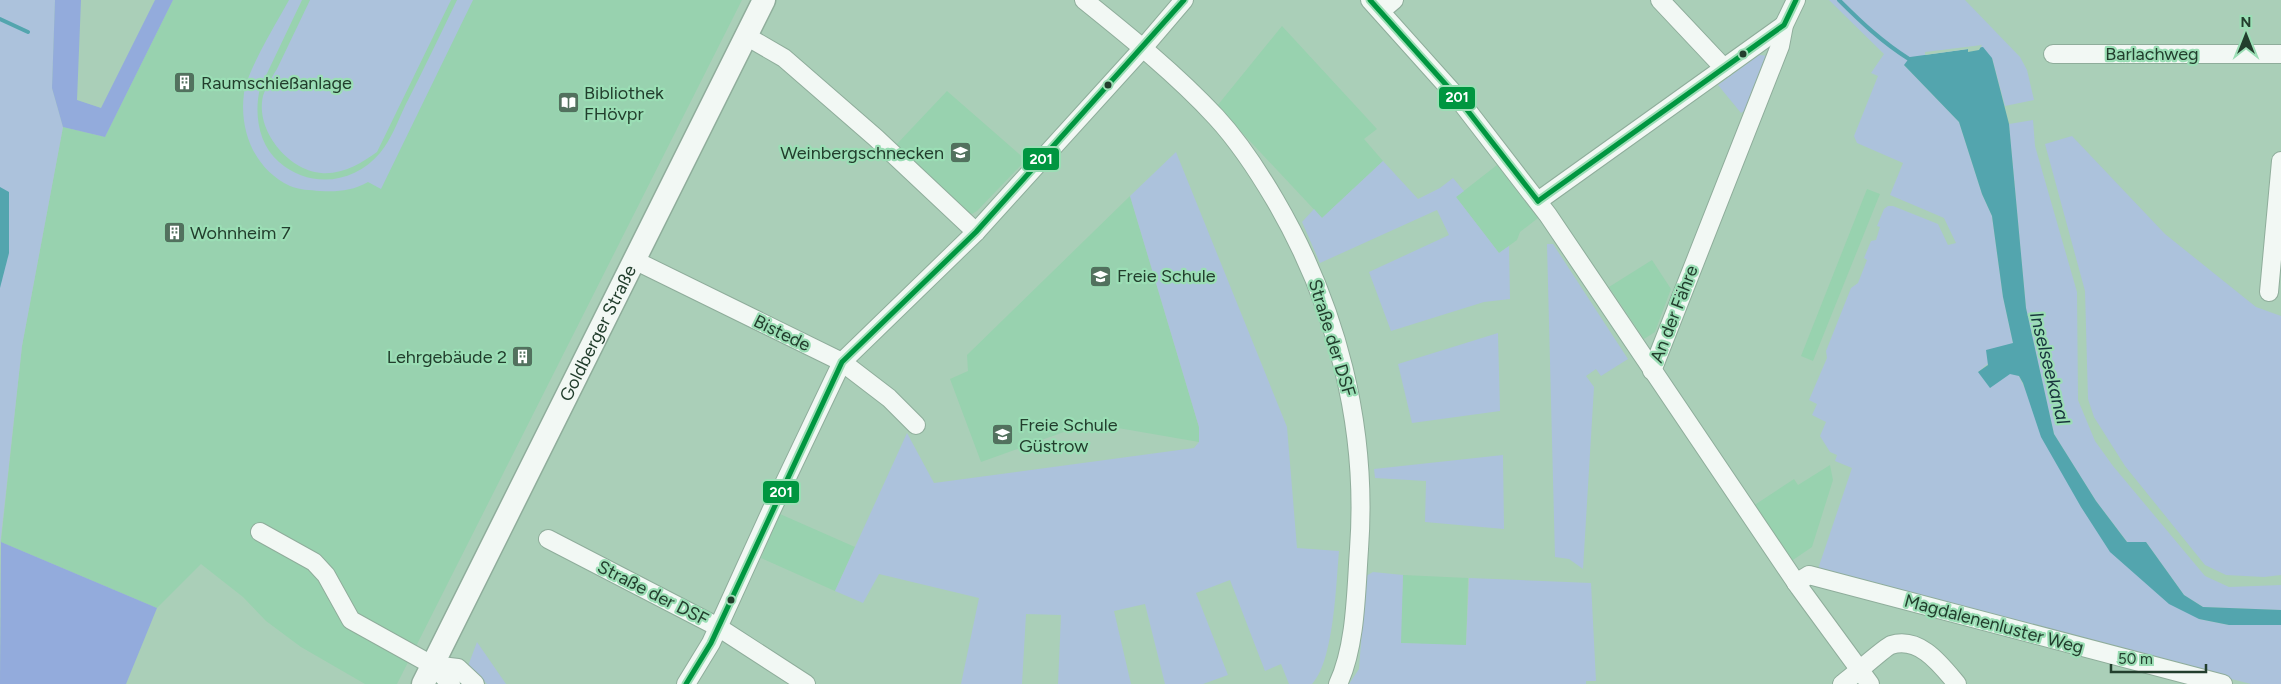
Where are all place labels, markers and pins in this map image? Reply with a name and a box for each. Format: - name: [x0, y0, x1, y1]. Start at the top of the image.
- unlabelled marker: [1738, 49, 1748, 59]
- building icon: Raumschießanlage: [173, 71, 197, 95]
- place label: Raumschießanlage: [201, 72, 352, 94]
- unlabelled marker: [1103, 80, 1113, 90]
- place label: Bibliothek FHövpr: [584, 82, 664, 125]
- library icon: Bibliothek FHövpr: [556, 91, 580, 115]
- school or university icon: Weinbergschnecken: [948, 141, 972, 165]
- place label: Weinbergschnecken: [780, 142, 944, 164]
- building icon: Wohnheim 7: [162, 221, 186, 245]
- place label: Wohnheim 7: [190, 222, 291, 244]
- school or university icon: Freie Schule: [1089, 264, 1113, 288]
- place label: Freie Schule: [1117, 265, 1216, 287]
- building icon: Lehrgebäude 2: [511, 345, 535, 369]
- place label: Lehrgebäude 2: [387, 346, 507, 368]
- place label: Freie Schule Güstrow: [1019, 414, 1118, 457]
- school or university icon: Freie Schule Güstrow: [991, 423, 1015, 447]
- unlabelled marker: [726, 595, 736, 605]

